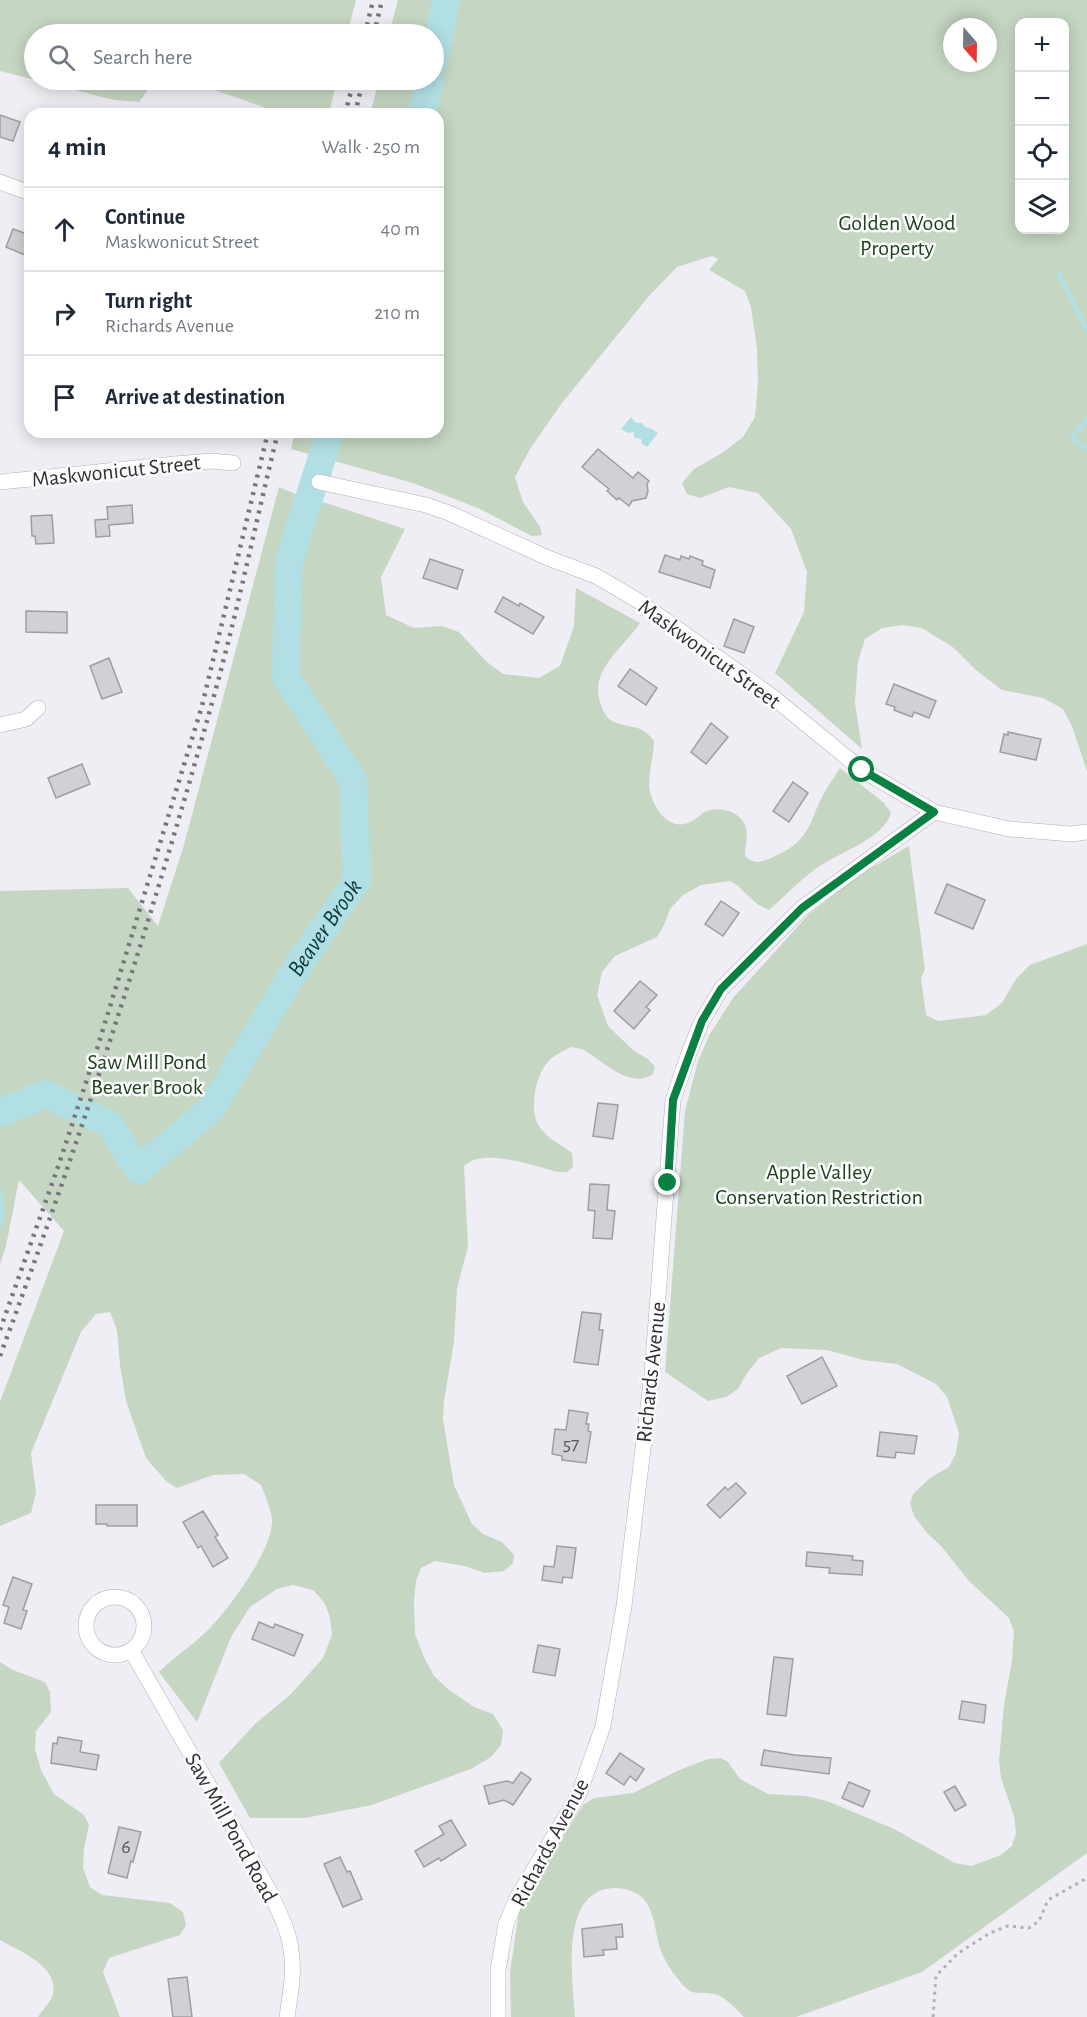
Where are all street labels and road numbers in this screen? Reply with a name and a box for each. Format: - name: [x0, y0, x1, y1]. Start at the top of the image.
- street label: Maskwonicut Street: [31, 451, 201, 491]
- street label: Maskwonicut Street: [634, 595, 784, 712]
- street label: Richards Avenue: [633, 1300, 669, 1444]
- street label: Saw Mill Pond Road: [181, 1749, 281, 1906]
- street label: Richards Avenue: [507, 1775, 593, 1910]

